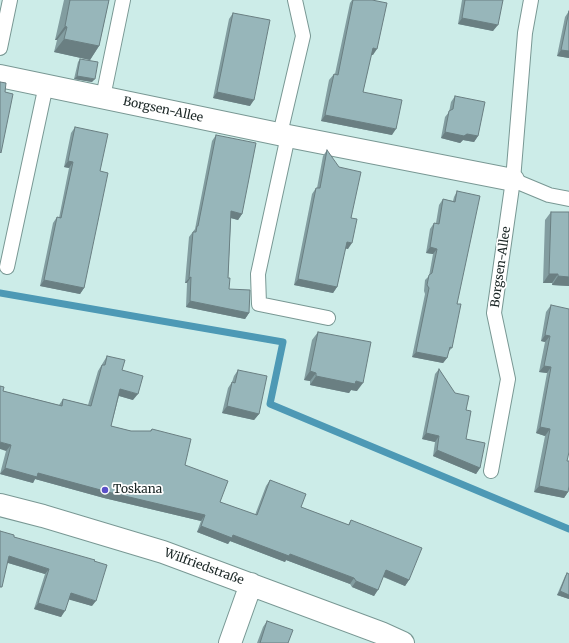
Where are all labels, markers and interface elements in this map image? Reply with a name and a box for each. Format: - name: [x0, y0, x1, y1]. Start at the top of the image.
- street label: Borgsen-Allee: [122, 94, 204, 126]
- street label: Borgsen-Allee: [488, 226, 514, 308]
- place label: Toskana: [113, 483, 162, 497]
- marker: Toskana: [100, 485, 110, 495]
- street label: Wilfriedstraße: [162, 546, 246, 588]

